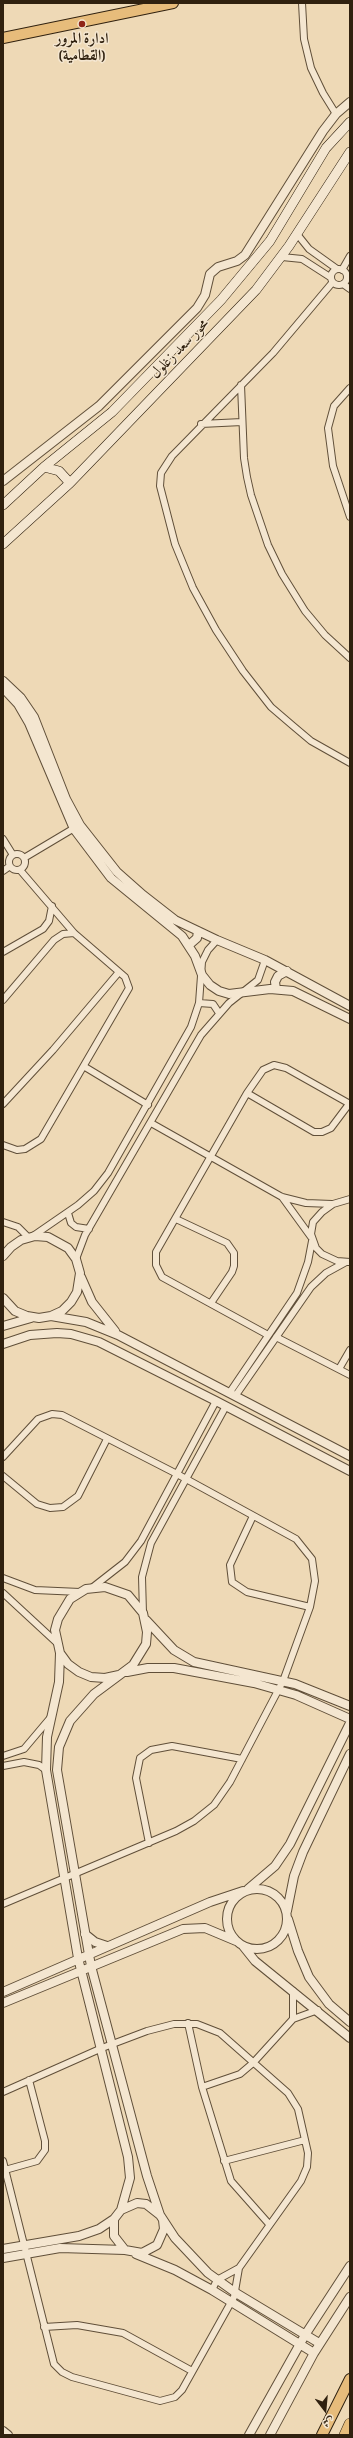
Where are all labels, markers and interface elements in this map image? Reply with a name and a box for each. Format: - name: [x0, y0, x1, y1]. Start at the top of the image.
- marker: ادارة المرور (القطامية): [77, 19, 87, 29]
- place label: ادارة المرور (القطامية): [55, 30, 109, 65]
- street label: محور سعد زغلول: [147, 315, 213, 383]
- north arrow: [305, 2390, 345, 2430]
- text: ش: [321, 2413, 336, 2431]

